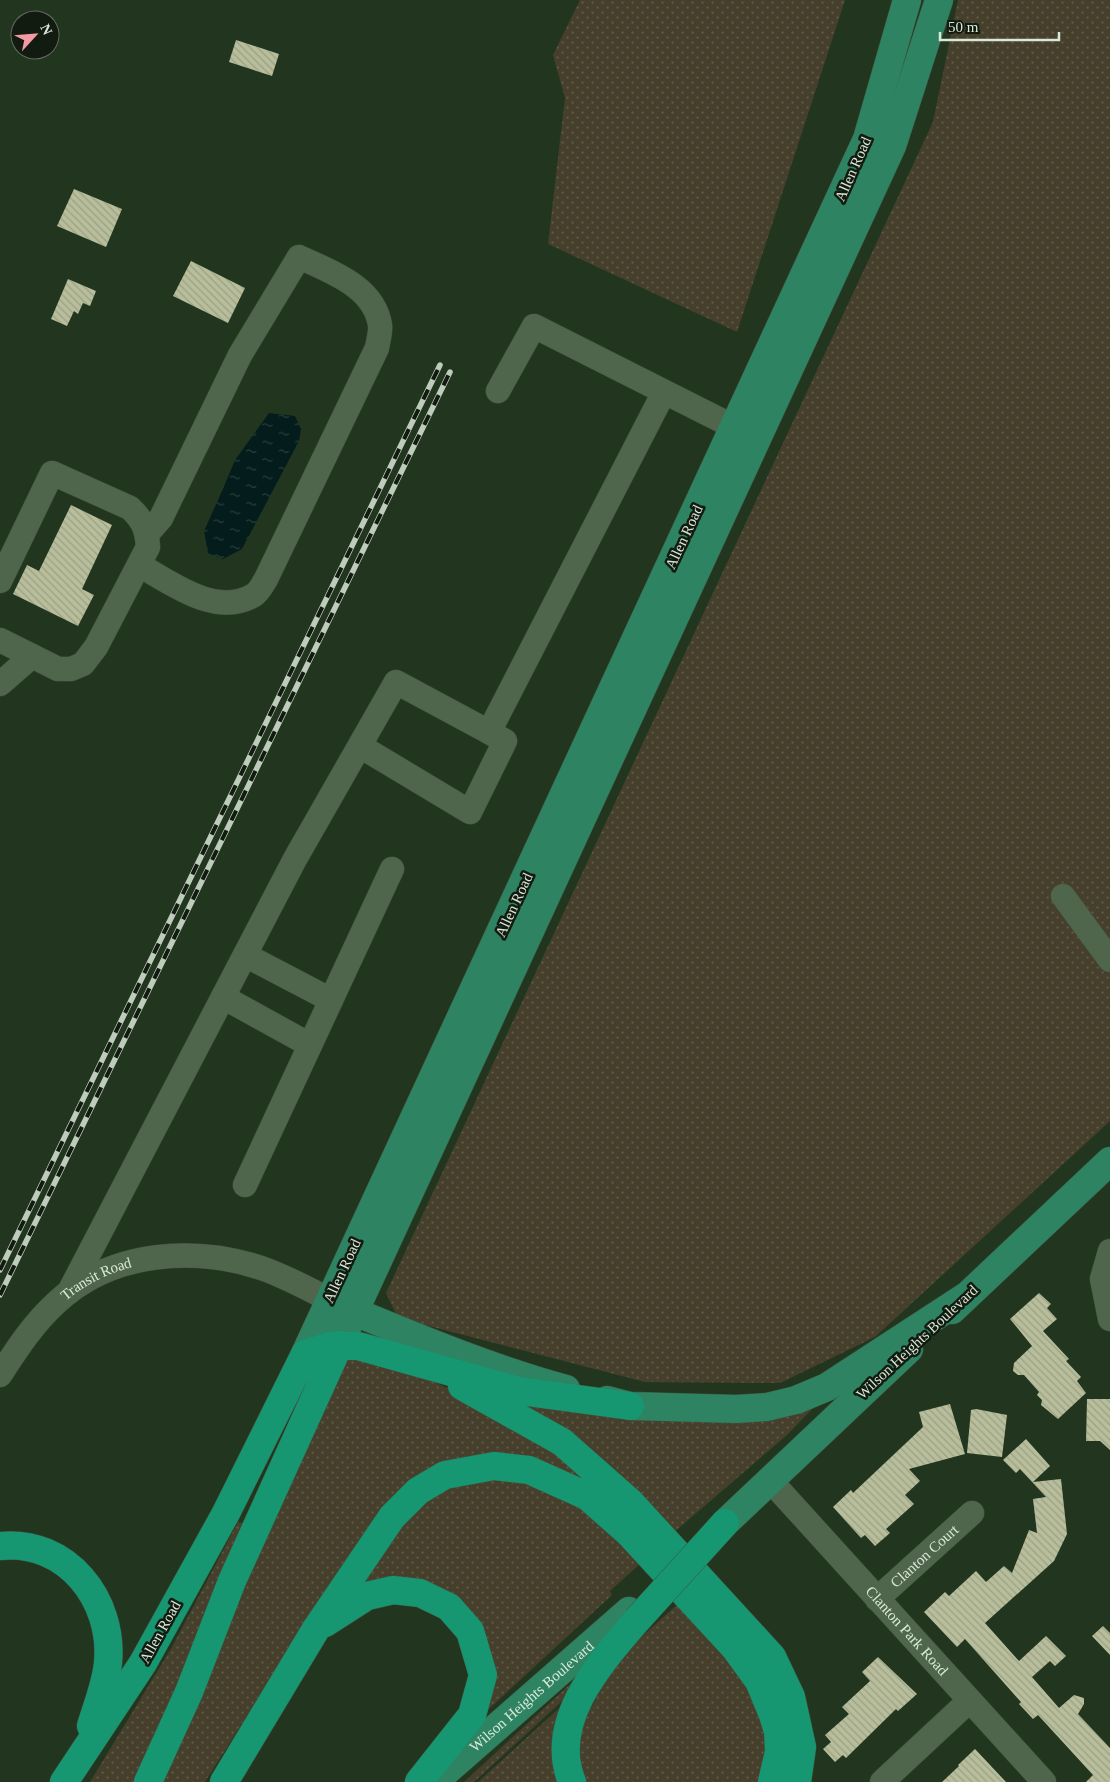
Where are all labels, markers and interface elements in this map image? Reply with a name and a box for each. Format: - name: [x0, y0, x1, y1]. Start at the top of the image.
- north arrow: [10, 10, 60, 60]
- scale bar: [940, 10, 1059, 42]
- text: 50 m: [948, 19, 979, 35]
- text: N: [37, 22, 55, 37]
- street label: Allen Road: [832, 134, 874, 204]
- street label: Allen Road: [662, 502, 706, 572]
- street label: Allen Road: [492, 870, 536, 940]
- street label: Allen Road: [320, 1236, 364, 1306]
- street label: Transit Road: [58, 1254, 134, 1303]
- street label: Wilson Heights Boulevard: [853, 1281, 981, 1402]
- street label: Clanton Court: [887, 1521, 962, 1591]
- street label: Clanton Park Road: [862, 1583, 951, 1679]
- street label: Allen Road: [136, 1598, 184, 1666]
- street label: Wilson Heights Boulevard: [467, 1637, 597, 1755]

